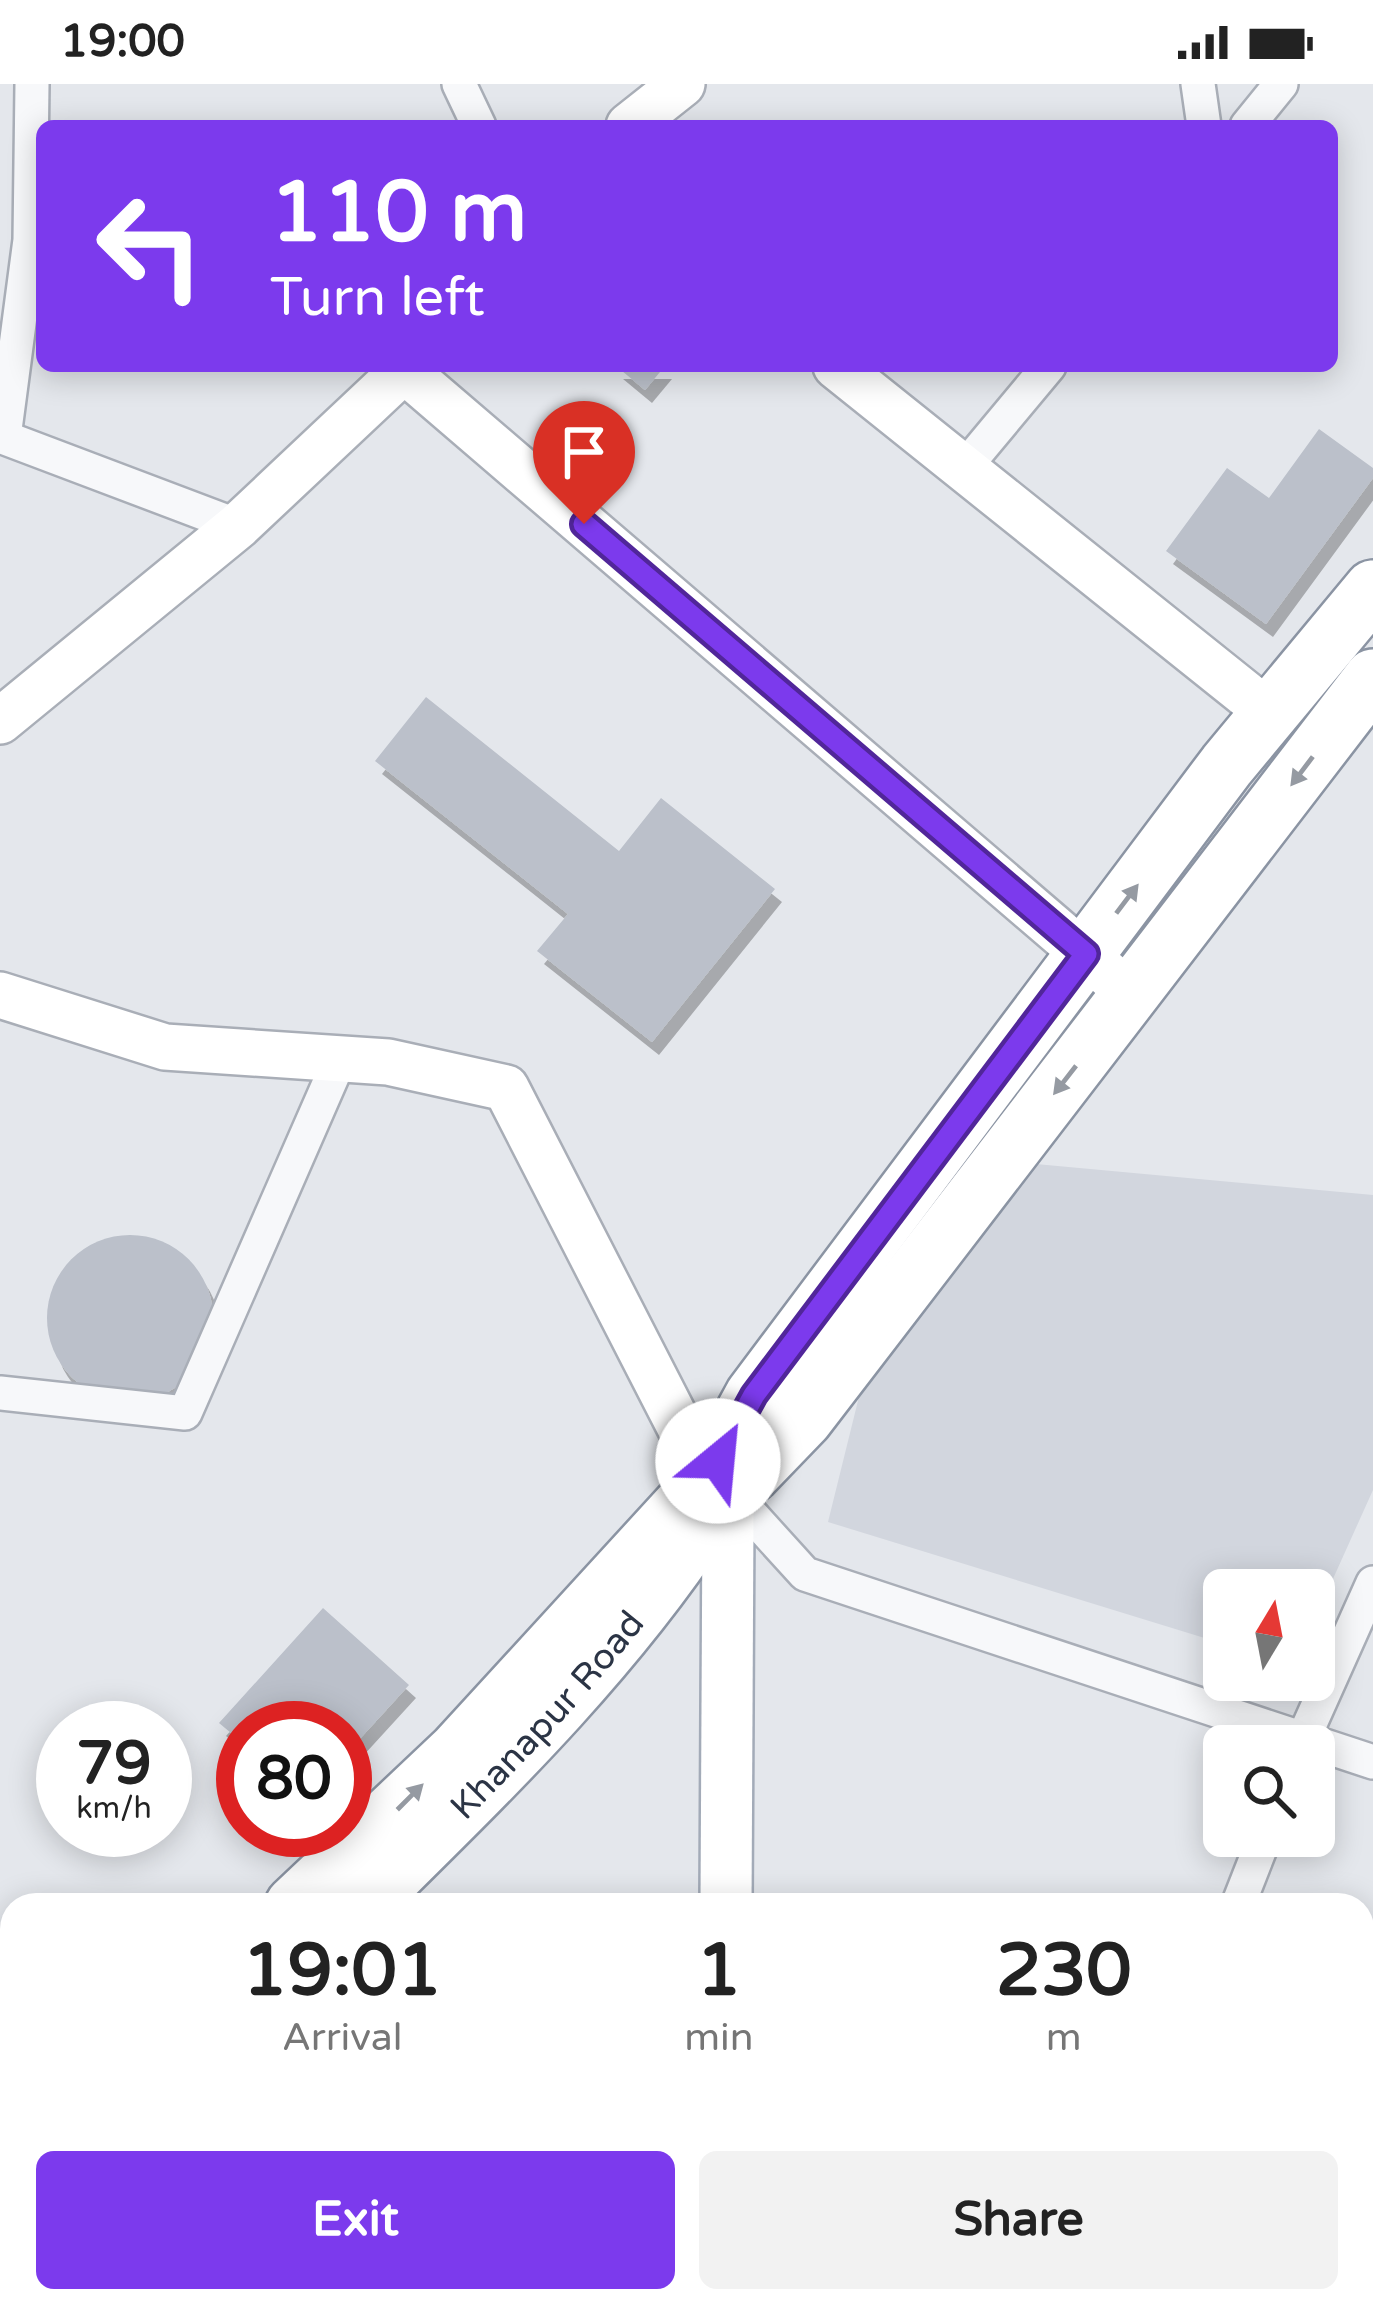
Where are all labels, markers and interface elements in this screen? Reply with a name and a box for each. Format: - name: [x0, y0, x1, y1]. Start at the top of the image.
- text: 19:00: [60, 15, 185, 69]
- text: 110 m: [270, 163, 527, 264]
- icon: left: [72, 168, 228, 324]
- text: Turn left: [270, 265, 485, 330]
- pin: [533, 401, 635, 524]
- icon: arrive: [551, 419, 617, 485]
- one-way arrow: [1290, 755, 1315, 786]
- one-way arrow: [1115, 883, 1139, 915]
- one-way arrow: [1053, 1065, 1077, 1096]
- position arrow: [655, 1398, 781, 1524]
- north arrow: [1203, 1569, 1335, 1701]
- map controls: [1203, 1569, 1335, 1857]
- street label: Khanapur Road: [441, 1602, 653, 1828]
- speed limit sign: 80: [216, 1701, 372, 1857]
- button: search: [1203, 1725, 1335, 1857]
- text: 79: [76, 1728, 152, 1800]
- one-way arrow: [395, 1783, 424, 1811]
- text: km/h: [76, 1790, 152, 1827]
- text: 19:01: [242, 1928, 442, 2015]
- text: 1: [696, 1928, 742, 2015]
- text: 230: [996, 1928, 1132, 2015]
- text: Arrival: [282, 2014, 402, 2061]
- text: min: [684, 2014, 754, 2061]
- text: m: [1046, 2014, 1082, 2061]
- button: Exit: [36, 2151, 675, 2289]
- button: Share: [699, 2151, 1338, 2289]

